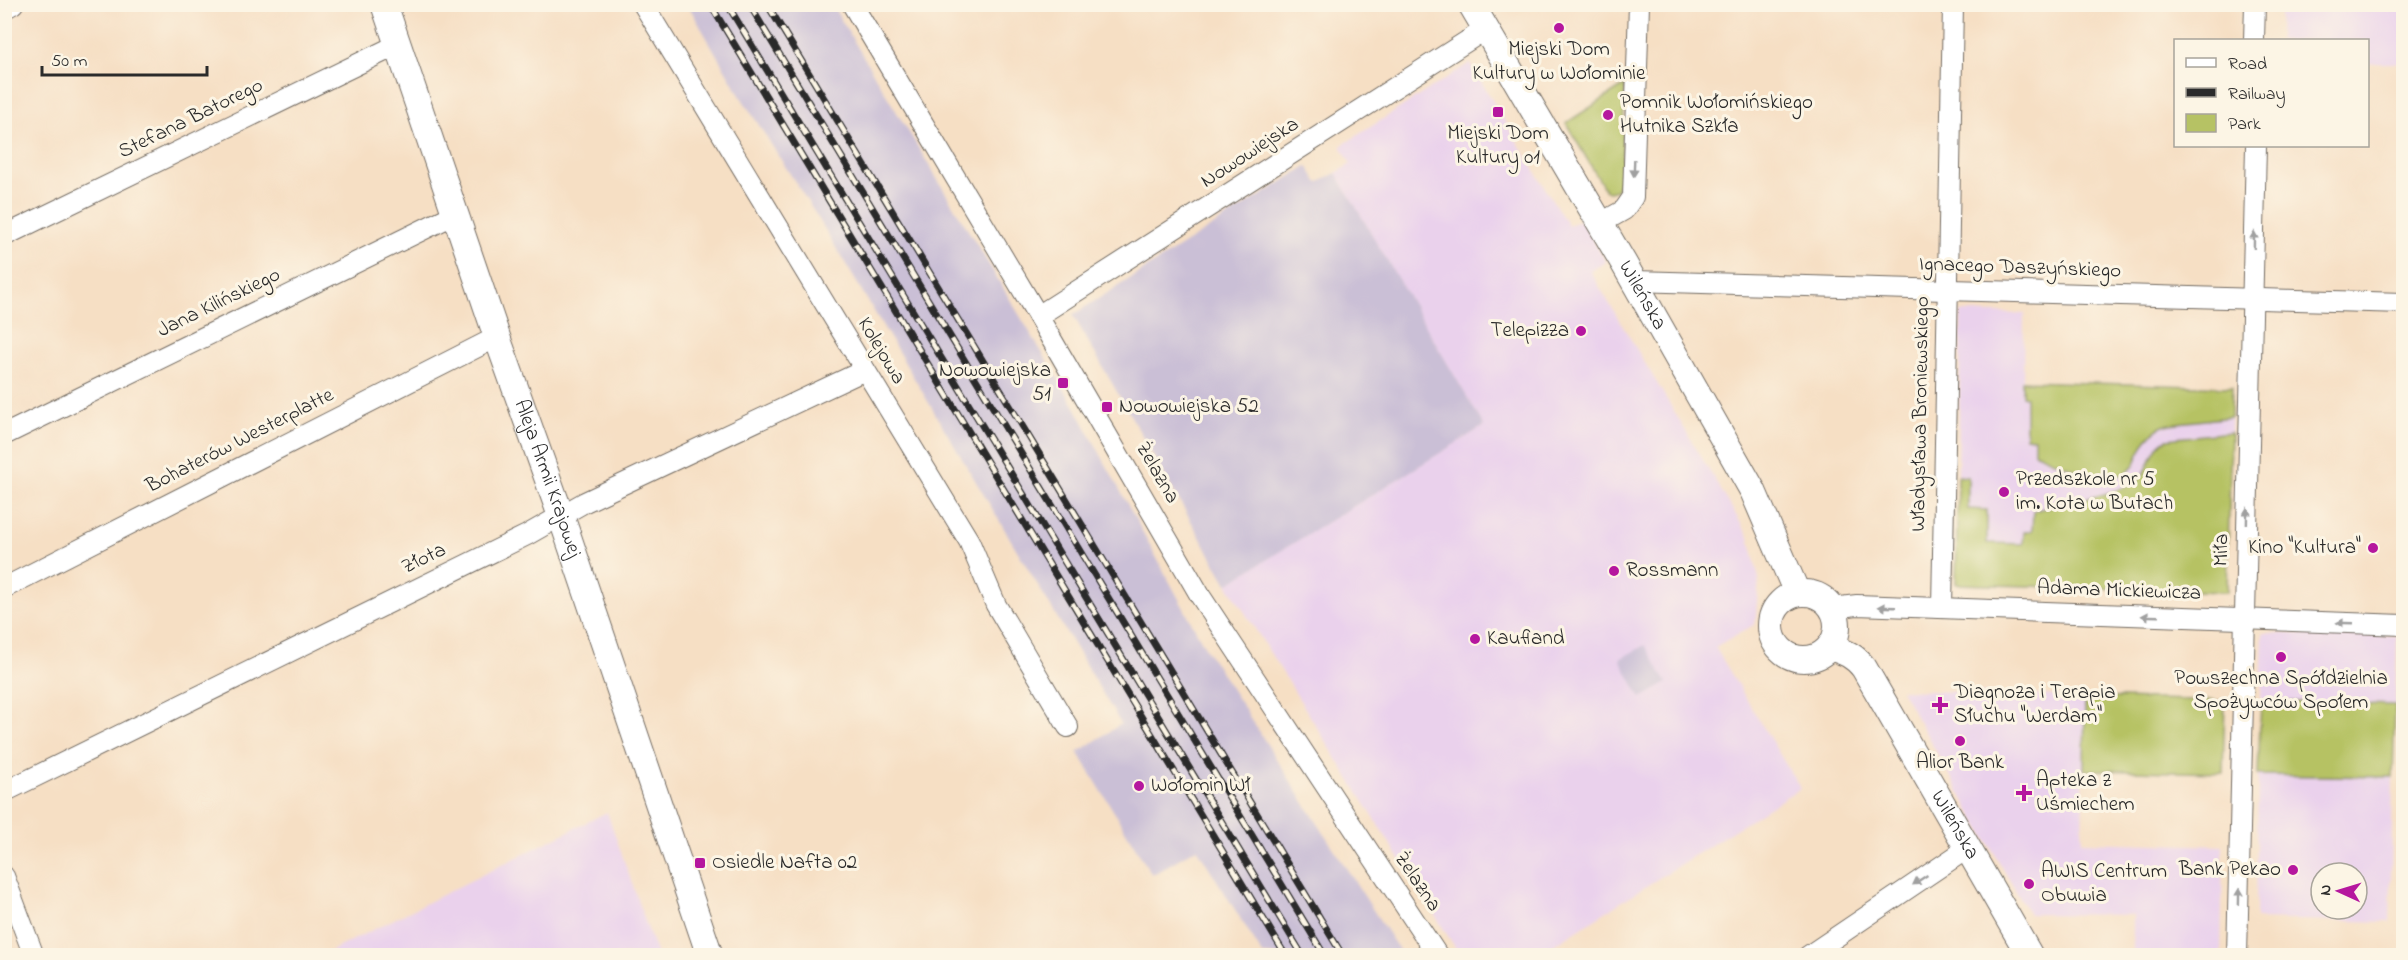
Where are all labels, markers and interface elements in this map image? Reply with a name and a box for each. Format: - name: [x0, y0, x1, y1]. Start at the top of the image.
- marker: Miejski Dom Kultury w Wołominie: [1552, 21, 1566, 35]
- place label: Miejski Dom Kultury w Wołominie: [1473, 35, 1646, 91]
- scale bar: [42, 39, 207, 77]
- legend: [2174, 39, 2369, 147]
- text: 50 m: [51, 49, 88, 75]
- text: Road: [2228, 52, 2267, 78]
- street label: Stefana Batorego: [114, 71, 269, 169]
- text: Railway: [2228, 82, 2285, 108]
- place label: Pomnik Wołomińskiego Hutnika Szkła: [1620, 88, 1813, 142]
- marker: Miejski Dom Kultury 01: [1491, 105, 1505, 119]
- marker: Pomnik Wołomińskiego Hutnika Szkła: [1601, 108, 1615, 122]
- street label: Nowowiejska: [1195, 110, 1305, 196]
- text: Park: [2228, 112, 2261, 138]
- place label: Miejski Dom Kultury 01: [1447, 119, 1549, 175]
- one-way arrow: [1629, 158, 1639, 177]
- one-way arrow: [2249, 230, 2259, 249]
- street label: Ignacego Daszyńskiego: [1918, 249, 2122, 289]
- street label: Wileńska: [1610, 255, 1674, 336]
- street label: Jana Kilińskiego: [152, 260, 287, 348]
- street label: Władysława Broniewskiego: [1904, 296, 1940, 532]
- street label: Kolejowa: [849, 312, 913, 390]
- place label: Telepizza: [1490, 316, 1569, 346]
- marker: Telepizza: [1574, 324, 1588, 338]
- place label: Nowowiejska 51: [939, 356, 1051, 410]
- marker: Nowowiejska 51: [1056, 376, 1070, 390]
- street label: Bohaterów Westerplatte: [140, 380, 340, 502]
- place label: Nowowiejska 52: [1119, 392, 1259, 422]
- street label: Aleja Armii Krajowej: [506, 395, 589, 562]
- marker: Nowowiejska 52: [1100, 400, 1114, 414]
- street label: Żelazna: [1127, 437, 1187, 509]
- place label: Przedszkole nr 5 im. Kota w Butach: [2016, 465, 2173, 519]
- marker: Przedszkole nr 5 im. Kota w Butach: [1997, 485, 2011, 499]
- one-way arrow: [2242, 507, 2252, 526]
- street label: Miła: [2207, 533, 2237, 567]
- place label: Kino "Kultura": [2248, 533, 2361, 563]
- street label: Złota: [397, 535, 451, 583]
- marker: Kino "Kultura": [2366, 541, 2380, 555]
- place label: Rossmann: [1626, 556, 1718, 586]
- marker: Rossmann: [1607, 564, 1621, 578]
- street label: Adama Mickiewicza: [2036, 573, 2202, 609]
- one-way arrow: [1877, 602, 1896, 611]
- one-way arrow: [2140, 612, 2159, 621]
- one-way arrow: [2336, 619, 2355, 628]
- place label: Kaufland: [1487, 624, 1565, 654]
- marker: Kaufland: [1468, 632, 1482, 646]
- marker: Powszechna Spółdzielnia Spożywców Społem: [2274, 650, 2288, 664]
- place label: Powszechna Spółdzielnia Spożywców Społem: [2174, 664, 2388, 720]
- place label: Diagnoza i Terapia Słuchu "Werdam": [1953, 678, 2116, 732]
- marker: Diagnoza i Terapia Słuchu "Werdam": [1931, 696, 1949, 714]
- marker: Alior Bank: [1953, 734, 1967, 748]
- place label: Alior Bank: [1916, 748, 2005, 778]
- place label: Apteka z Uśmiechem: [2036, 766, 2134, 820]
- place label: Wołomin Wł: [1151, 771, 1251, 801]
- marker: Wołomin Wł: [1132, 779, 1146, 793]
- street label: Wileńska: [1923, 785, 1986, 865]
- marker: Apteka z Uśmiechem: [2017, 786, 2031, 800]
- street label: Żelazna: [1386, 846, 1448, 918]
- place label: Osiedle Nafta 02: [712, 848, 857, 878]
- place label: Bank Pekao: [2178, 855, 2281, 885]
- marker: Osiedle Nafta 02: [693, 856, 707, 870]
- place label: AWIS Centrum Obuwia: [2041, 857, 2167, 911]
- north arrow: [2309, 861, 2369, 921]
- marker: Bank Pekao: [2286, 863, 2300, 877]
- one-way arrow: [1912, 875, 1928, 886]
- marker: AWIS Centrum Obuwia: [2022, 877, 2036, 891]
- text: N: [2314, 884, 2338, 896]
- one-way arrow: [2234, 888, 2244, 907]

